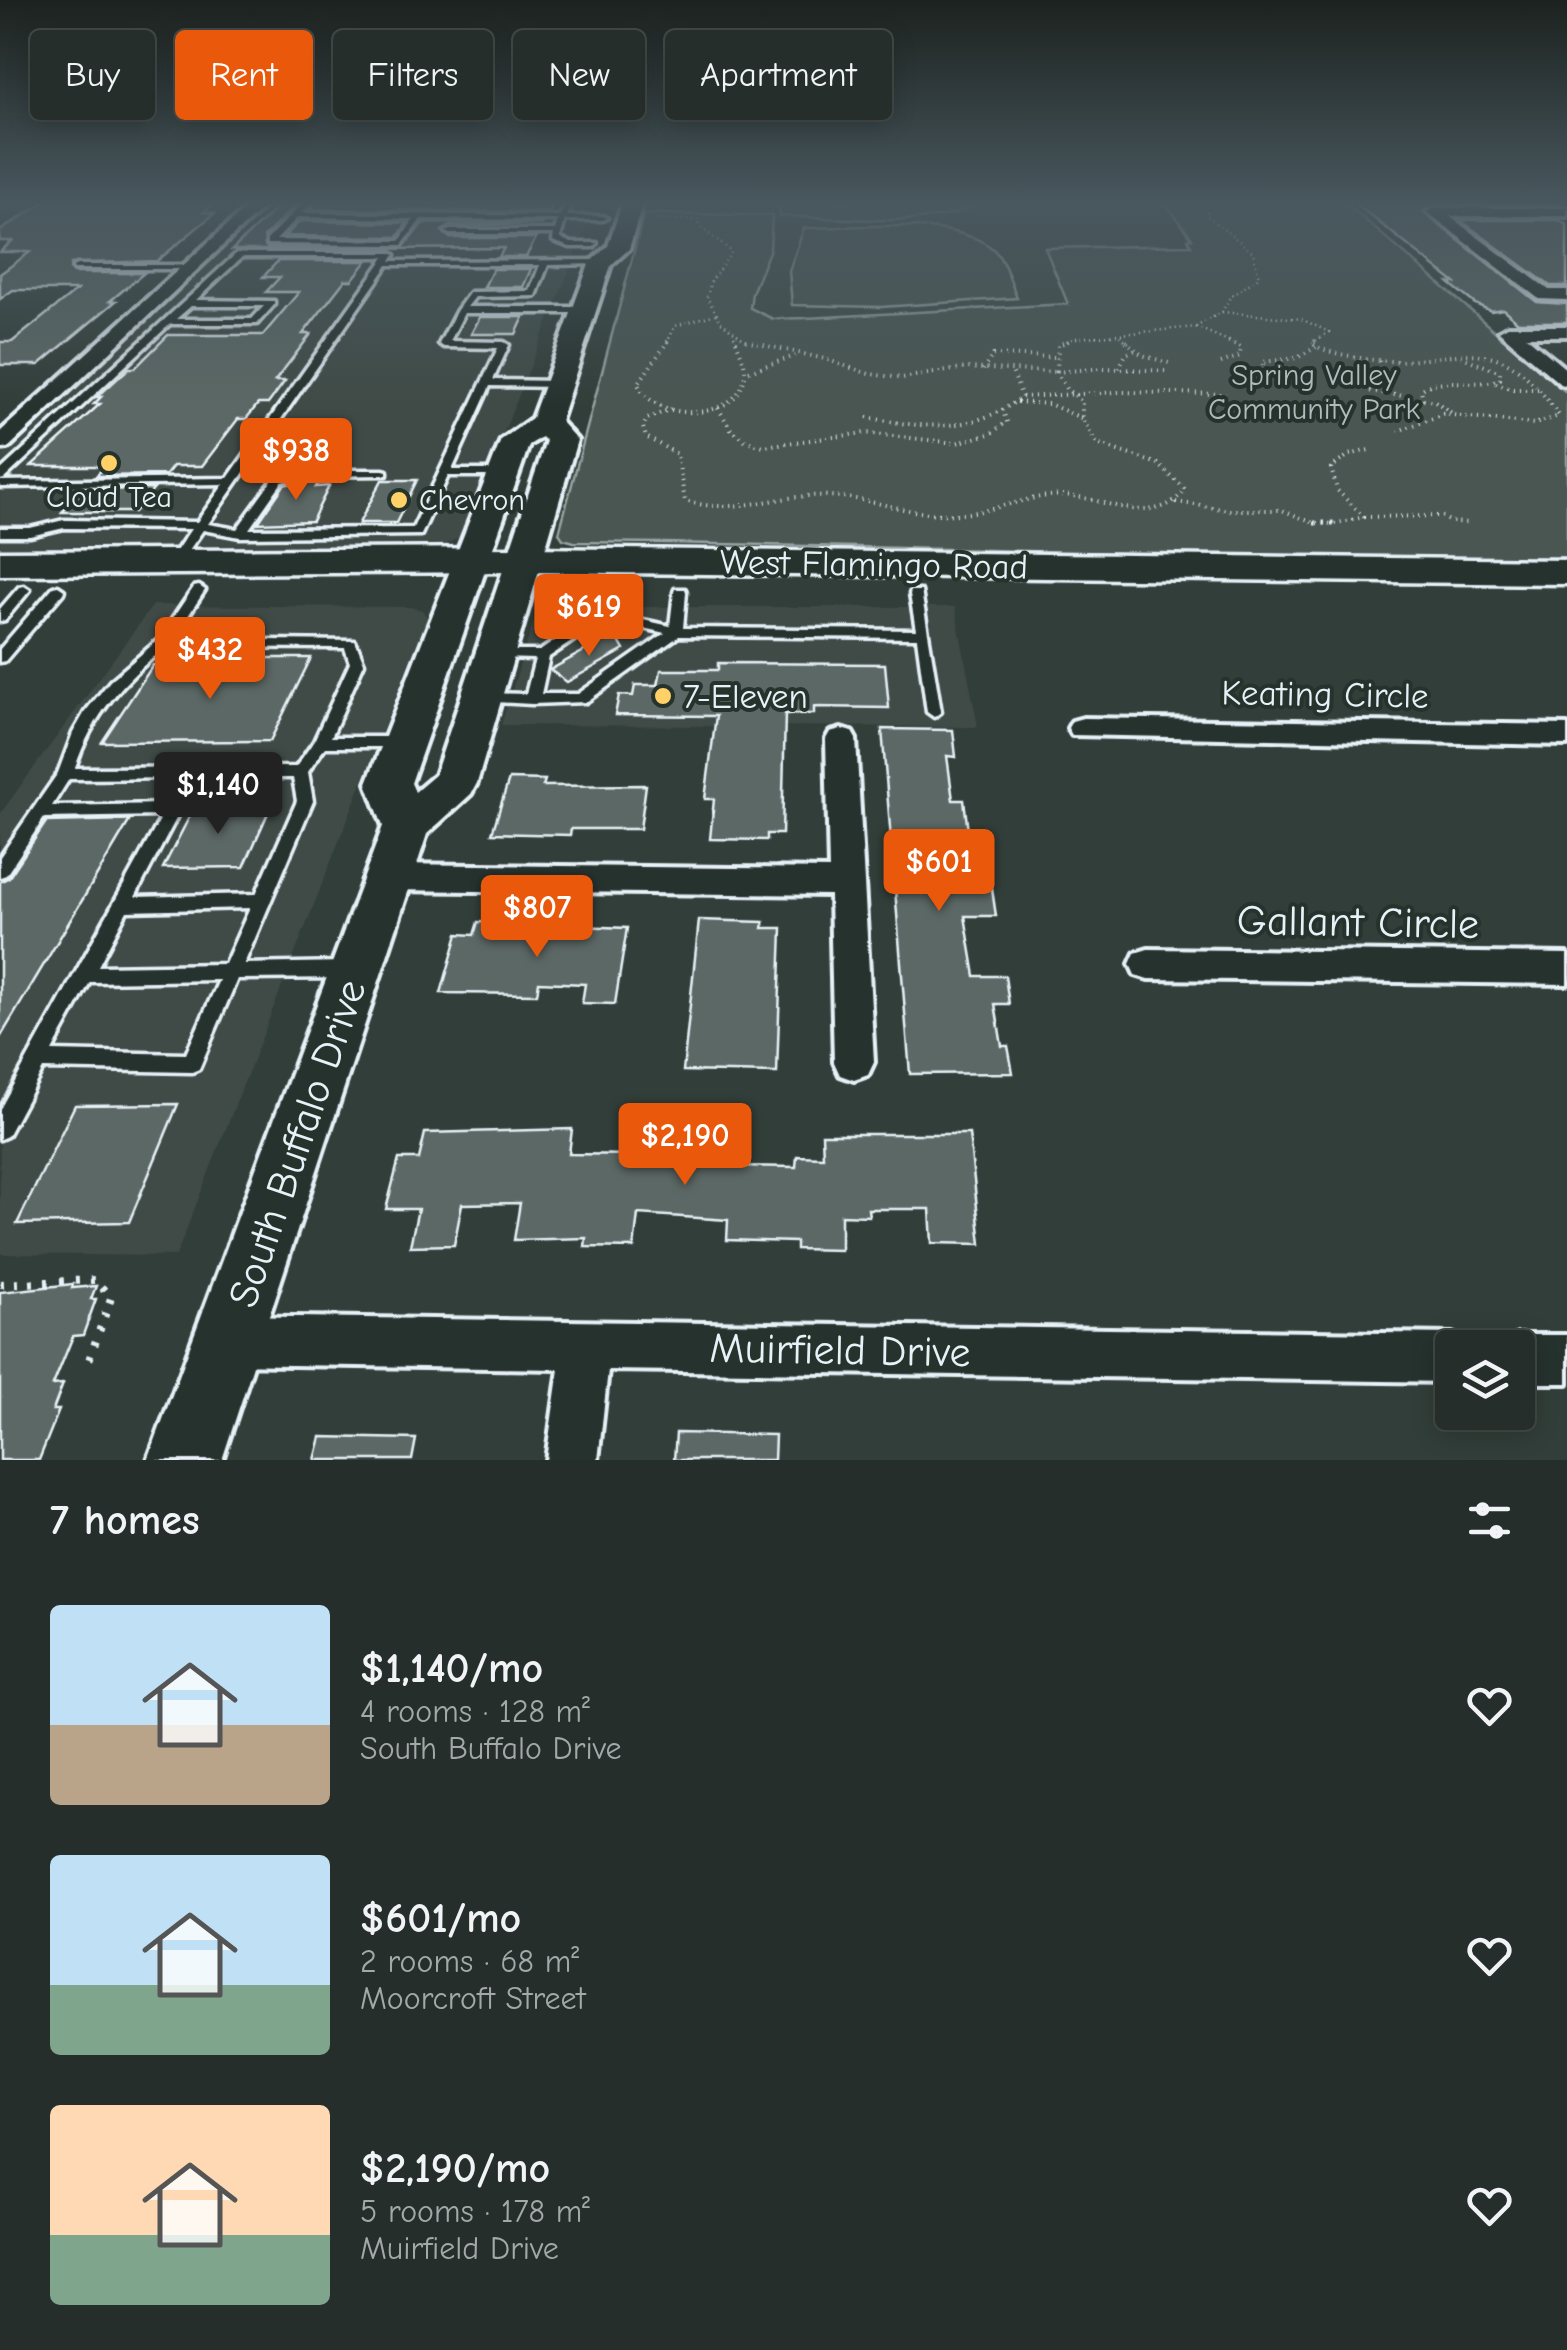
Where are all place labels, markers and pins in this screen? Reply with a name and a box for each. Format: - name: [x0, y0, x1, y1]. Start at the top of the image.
- pin: $938: [237, 418, 355, 503]
- marker: Cloud Tea: [98, 452, 120, 474]
- place label: Cloud Tea: [46, 480, 172, 515]
- place label: Chevron: [419, 483, 525, 518]
- marker: Chevron: [388, 489, 410, 511]
- pin: $619: [530, 574, 648, 659]
- pin: $432: [151, 617, 269, 702]
- place label: 7-Eleven: [683, 676, 808, 717]
- marker: 7-Eleven: [652, 685, 674, 707]
- pin: $1,140: [137, 752, 299, 837]
- pin: $601: [880, 829, 998, 914]
- pin: $807: [478, 875, 596, 960]
- pin: $2,190: [604, 1103, 766, 1188]

